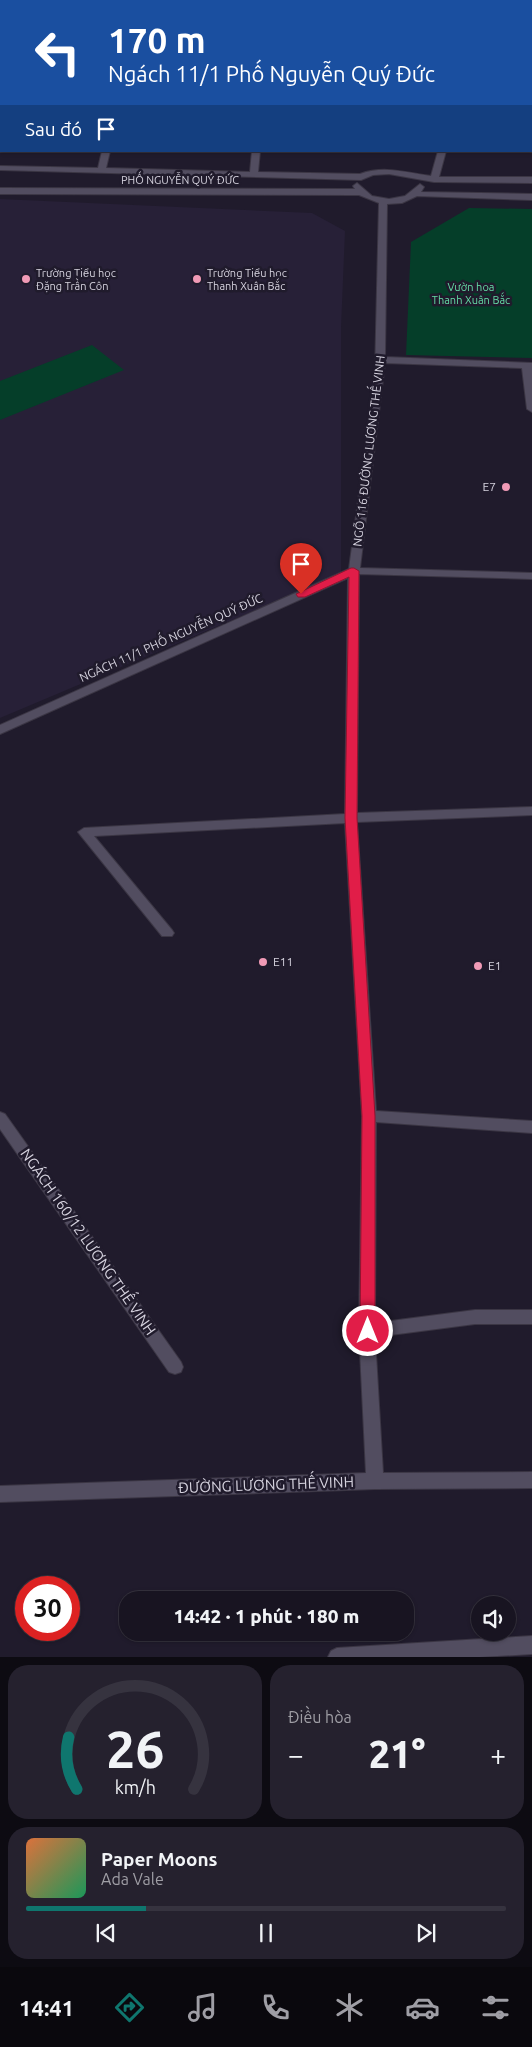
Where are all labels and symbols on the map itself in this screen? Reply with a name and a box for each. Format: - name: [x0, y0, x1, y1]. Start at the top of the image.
- street label: PHỐ NGUYỄN QUÝ ĐỨC: [121, 171, 239, 186]
- place label: Trường Tiểu học Đặng Trần Côn: [36, 267, 116, 293]
- place label: Trường Tiểu học Thanh Xuân Bắc: [207, 267, 287, 292]
- marker: Trường Tiểu học Đặng Trần Côn: [20, 273, 32, 285]
- marker: Trường Tiểu học Thanh Xuân Bắc: [191, 273, 203, 285]
- park label: Vườn hoa Thanh Xuân Bắc: [432, 281, 510, 306]
- street label: NGÕ 116 ĐƯỜNG LƯƠNG THẾ VINH: [348, 354, 387, 547]
- place label: E7: [482, 480, 496, 493]
- marker: E7: [500, 481, 512, 493]
- pin: [280, 543, 322, 594]
- street label: NGÁCH 11/1 PHỐ NGUYỄN QUÝ ĐỨC: [76, 588, 265, 684]
- place label: E11: [273, 955, 293, 968]
- marker: E11: [257, 956, 269, 968]
- place label: E1: [488, 959, 502, 972]
- marker: E1: [472, 960, 484, 972]
- street label: NGÁCH 160/12 LƯƠNG THẾ VINH: [17, 1143, 163, 1338]
- position arrow: [341, 1304, 393, 1356]
- street label: ĐƯỜNG LƯƠNG THẾ VINH: [178, 1469, 354, 1496]
- speed limit sign: 30: [15, 1576, 80, 1641]

